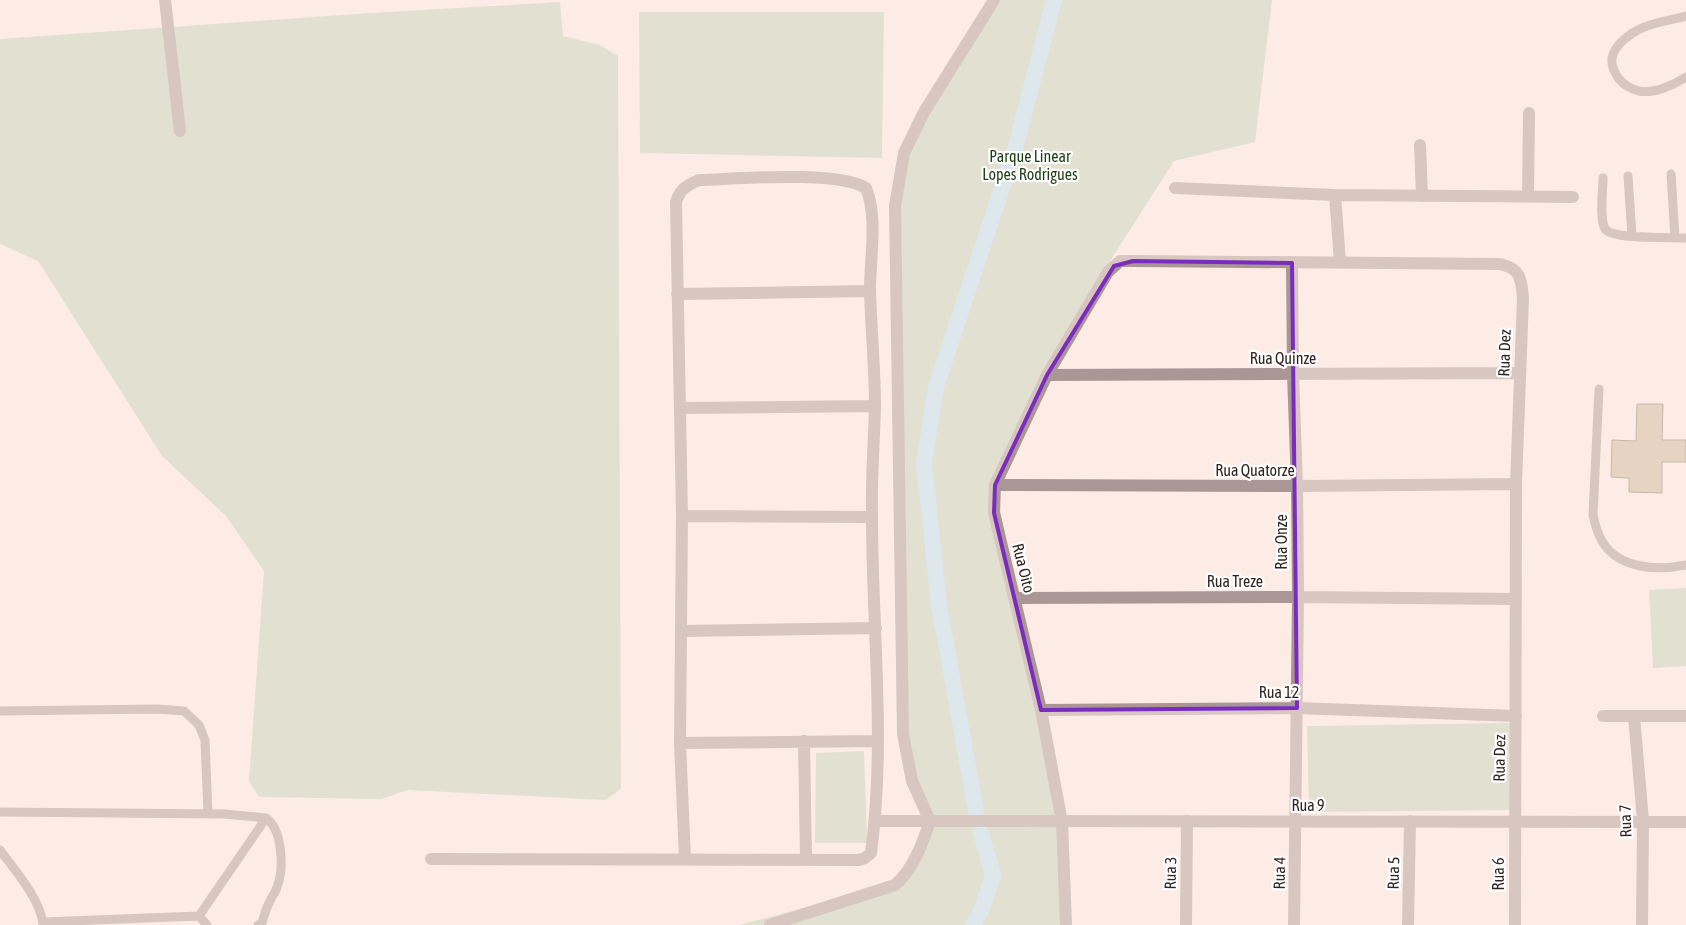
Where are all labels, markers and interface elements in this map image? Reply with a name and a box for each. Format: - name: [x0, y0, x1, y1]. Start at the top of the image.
- park label: Parque Linear Lopes Rodrigues: [982, 147, 1078, 184]
- street label: Rua Dez: [1494, 329, 1514, 377]
- street label: Rua Quinze: [1250, 349, 1316, 367]
- street label: Rua Quatorze: [1215, 461, 1295, 479]
- street label: Rua Onze: [1272, 514, 1290, 570]
- street label: Rua Oito: [1009, 541, 1039, 595]
- street label: Rua Treze: [1207, 572, 1263, 590]
- street label: Rua 12: [1259, 683, 1299, 701]
- street label: Rua Dez: [1490, 734, 1508, 782]
- street label: Rua 9: [1292, 796, 1324, 814]
- street label: Rua 7: [1615, 804, 1635, 838]
- street label: Rua 3: [1161, 856, 1179, 890]
- street label: Rua 4: [1270, 856, 1288, 890]
- street label: Rua 5: [1384, 856, 1402, 890]
- street label: Rua 6: [1489, 858, 1507, 890]

